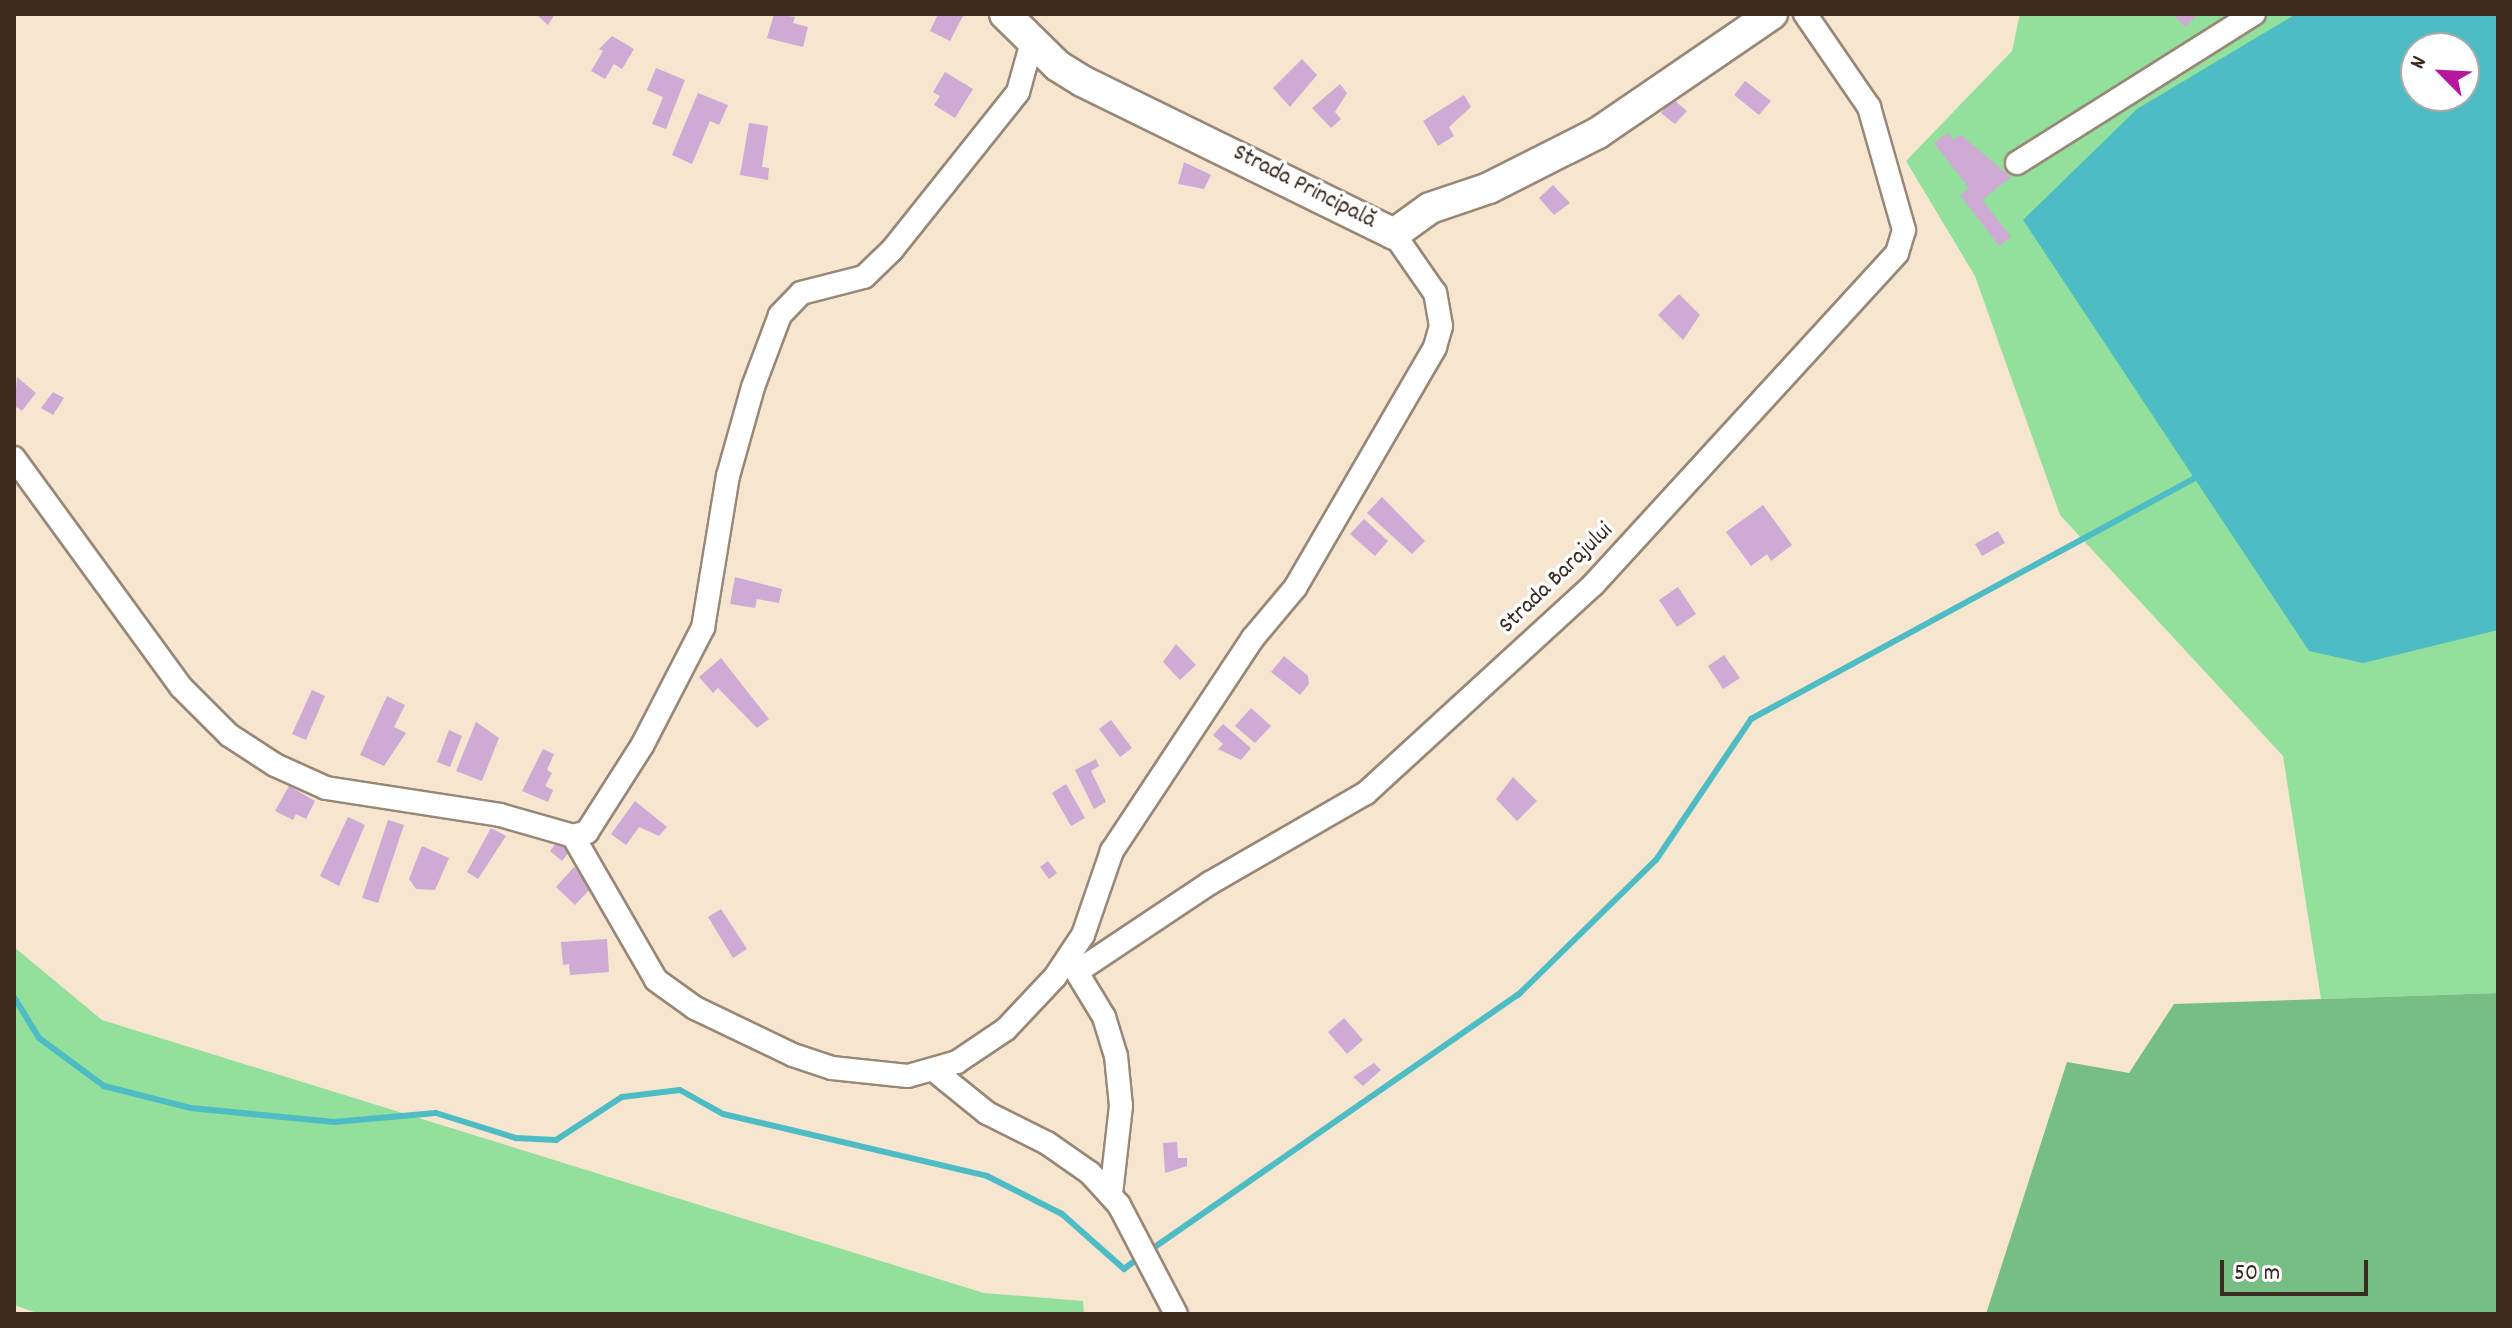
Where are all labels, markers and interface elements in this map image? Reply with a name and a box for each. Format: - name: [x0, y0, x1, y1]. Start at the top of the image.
- north arrow: [2400, 32, 2480, 112]
- text: N: [2403, 52, 2436, 74]
- street label: Strada Principală: [1228, 140, 1380, 236]
- street label: Strada Barajului: [1494, 517, 1620, 641]
- scale bar: [2224, 1244, 2372, 1294]
- text: 50 m: [2234, 1257, 2280, 1291]

